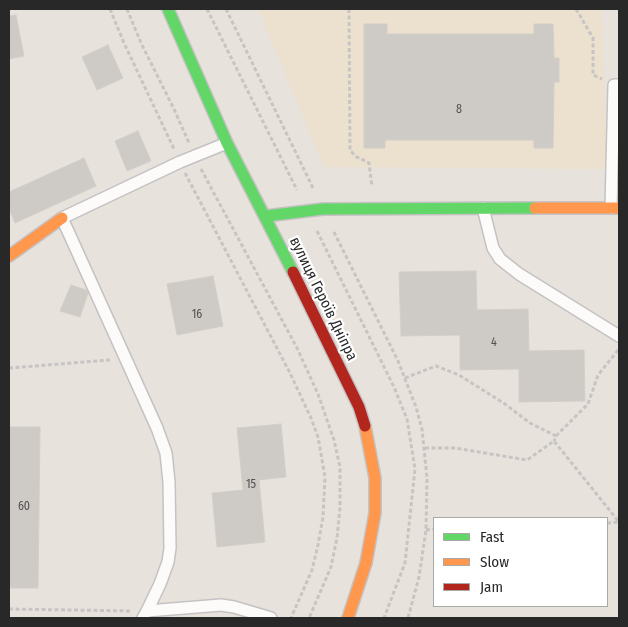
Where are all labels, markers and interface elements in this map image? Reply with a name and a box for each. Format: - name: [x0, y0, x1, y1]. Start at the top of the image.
- house number: 8: [456, 103, 462, 117]
- street label: вулиця Героїв Дніпра: [285, 234, 361, 364]
- house number: 16: [192, 308, 202, 322]
- house number: 4: [491, 336, 497, 350]
- house number: 15: [246, 478, 256, 492]
- house number: 60: [18, 500, 30, 514]
- legend: [433, 517, 608, 607]
- text: Fast: [480, 528, 504, 546]
- text: Slow: [480, 553, 509, 571]
- text: Jam: [480, 578, 503, 596]

